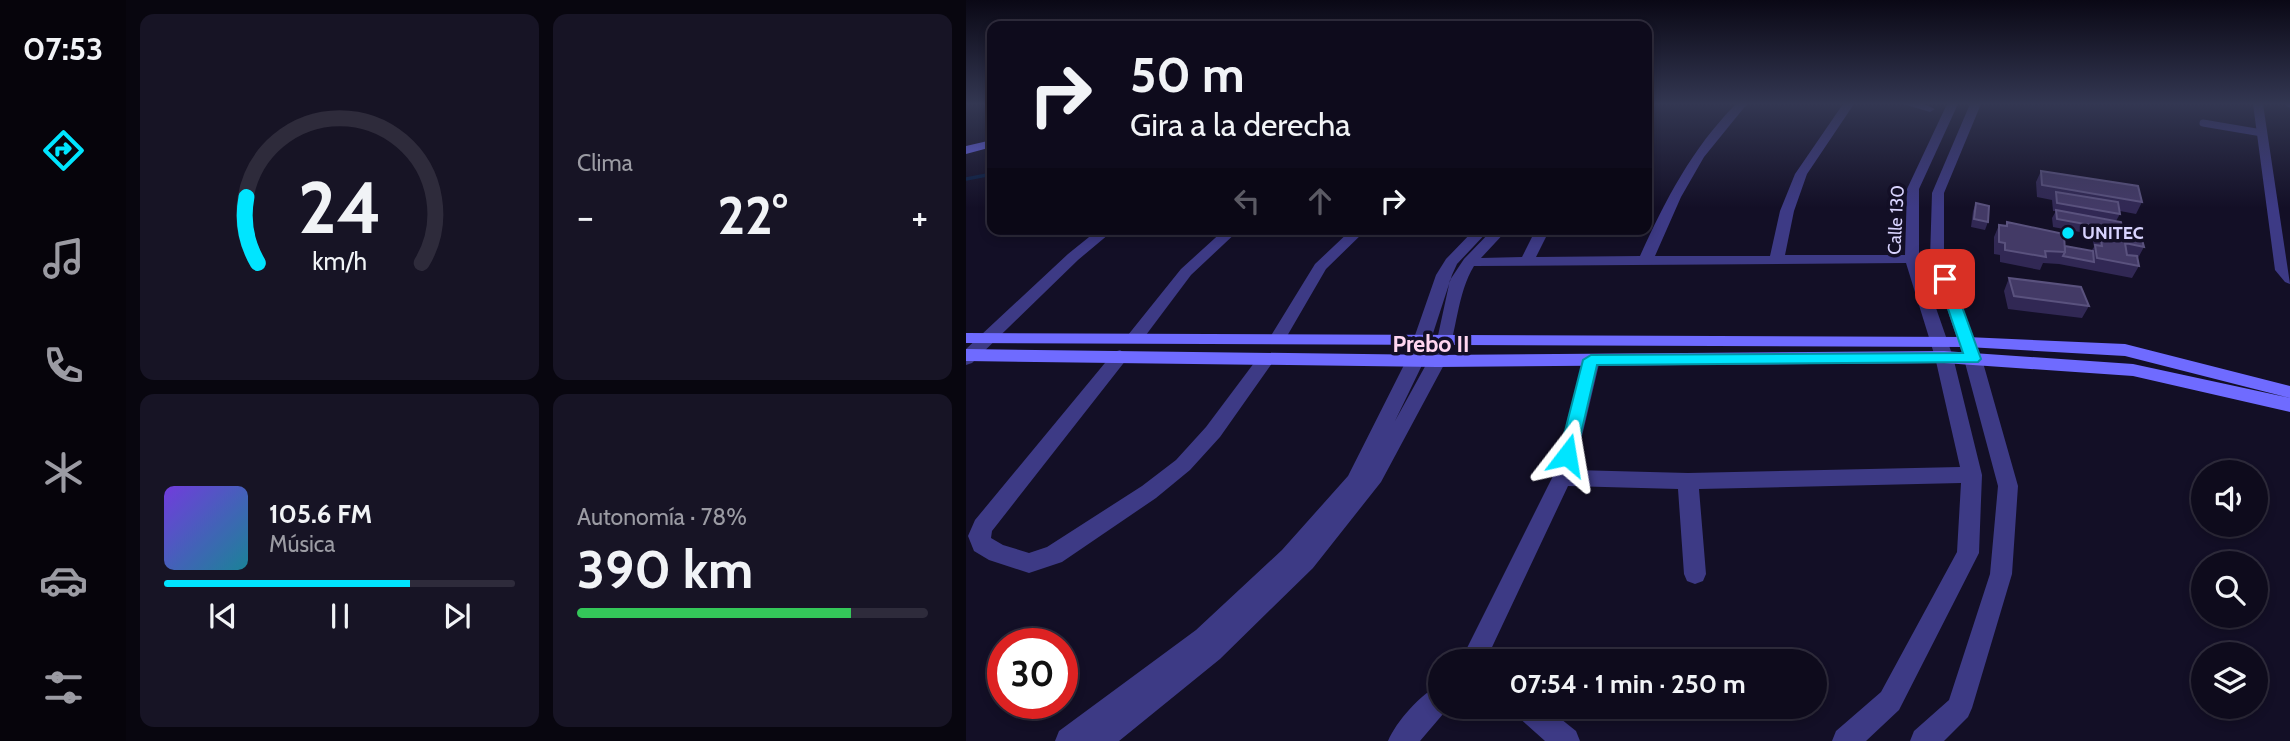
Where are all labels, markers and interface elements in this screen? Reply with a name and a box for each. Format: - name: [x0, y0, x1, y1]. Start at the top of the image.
- text: 07:53: [23, 29, 103, 68]
- text: 50 m: [1130, 45, 1245, 104]
- icon: right: [1015, 49, 1106, 140]
- text: Gira a la derecha: [1130, 105, 1351, 144]
- icon: directions: [39, 126, 88, 175]
- text: Clima: [577, 149, 633, 177]
- text: 24: [298, 163, 381, 251]
- icon: left: [1228, 182, 1266, 220]
- icon: ahead: [1301, 182, 1339, 220]
- icon: right: [1374, 182, 1412, 220]
- text: 22°: [717, 184, 788, 247]
- street label: Calle 130: [1883, 185, 1909, 255]
- text: −: [577, 193, 594, 240]
- text: +: [911, 193, 928, 240]
- place label: UNITEC: [2082, 222, 2144, 244]
- marker: UNITEC: [2060, 225, 2076, 241]
- icon: music: [39, 234, 88, 283]
- text: km/h: [312, 246, 367, 276]
- pin: [1915, 249, 1975, 309]
- icon: arrive: [1926, 260, 1964, 298]
- district label: Prebo II: [1392, 330, 1470, 358]
- icon: phone: [39, 341, 88, 390]
- position arrow: [1530, 418, 1604, 492]
- icon: climate: [39, 448, 88, 497]
- map controls: [2191, 460, 2268, 719]
- button: sound: [2191, 460, 2268, 537]
- text: 105.6 FM: [269, 498, 372, 530]
- text: Autonomía · 78%: [577, 503, 747, 531]
- text: Música: [269, 530, 335, 558]
- text: 390 km: [577, 538, 753, 601]
- button: search: [2191, 551, 2268, 628]
- icon: car: [39, 556, 88, 605]
- icon: previous: [204, 597, 242, 635]
- icon: pause: [321, 597, 359, 635]
- icon: next: [438, 597, 476, 635]
- speed limit sign: 30: [987, 628, 1078, 719]
- button: layers: [2191, 642, 2268, 719]
- icon: filters: [39, 663, 88, 712]
- text: 07:54 · 1 min · 250 m: [1509, 668, 1746, 700]

